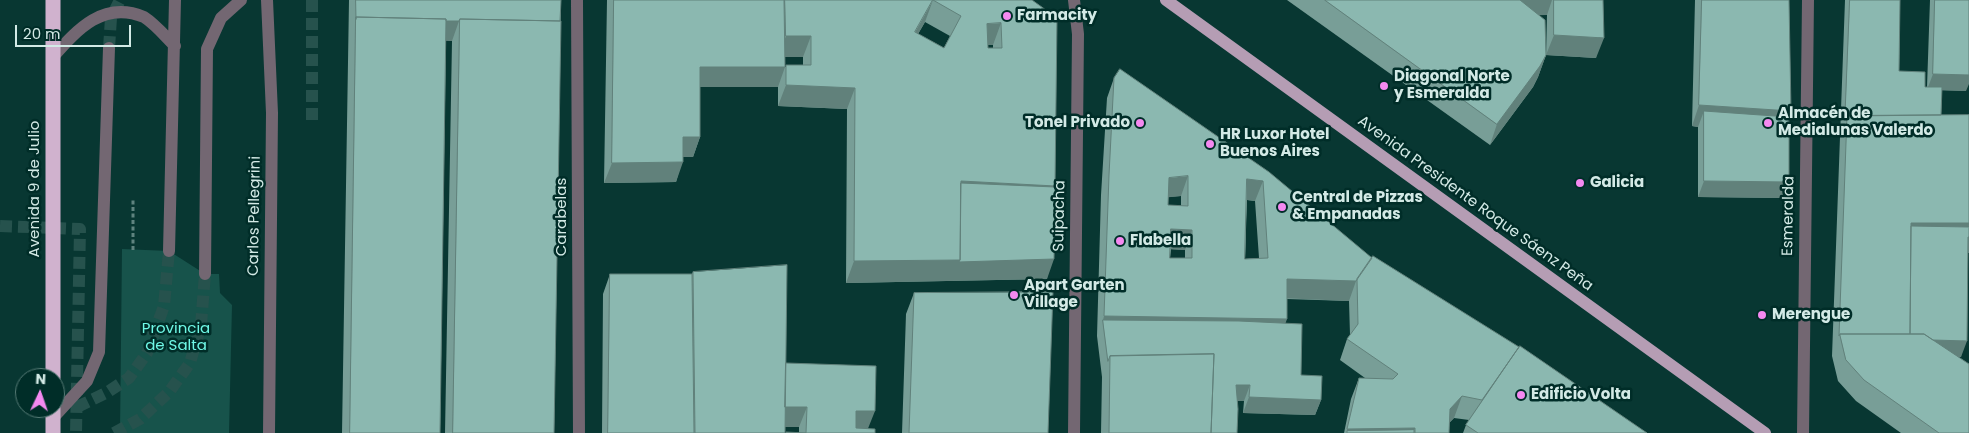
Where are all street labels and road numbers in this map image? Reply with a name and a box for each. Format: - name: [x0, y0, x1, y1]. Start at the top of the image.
- street label: Avenida Presidente Roque Sáenz Peña: [1354, 113, 1596, 295]
- street label: Avenida 9 de Julio: [26, 121, 44, 257]
- street label: Carlos Pellegrini: [245, 156, 265, 276]
- street label: Esmeralda: [1779, 176, 1799, 256]
- street label: Carabelas: [553, 178, 571, 256]
- street label: Suipacha: [1050, 180, 1070, 252]

